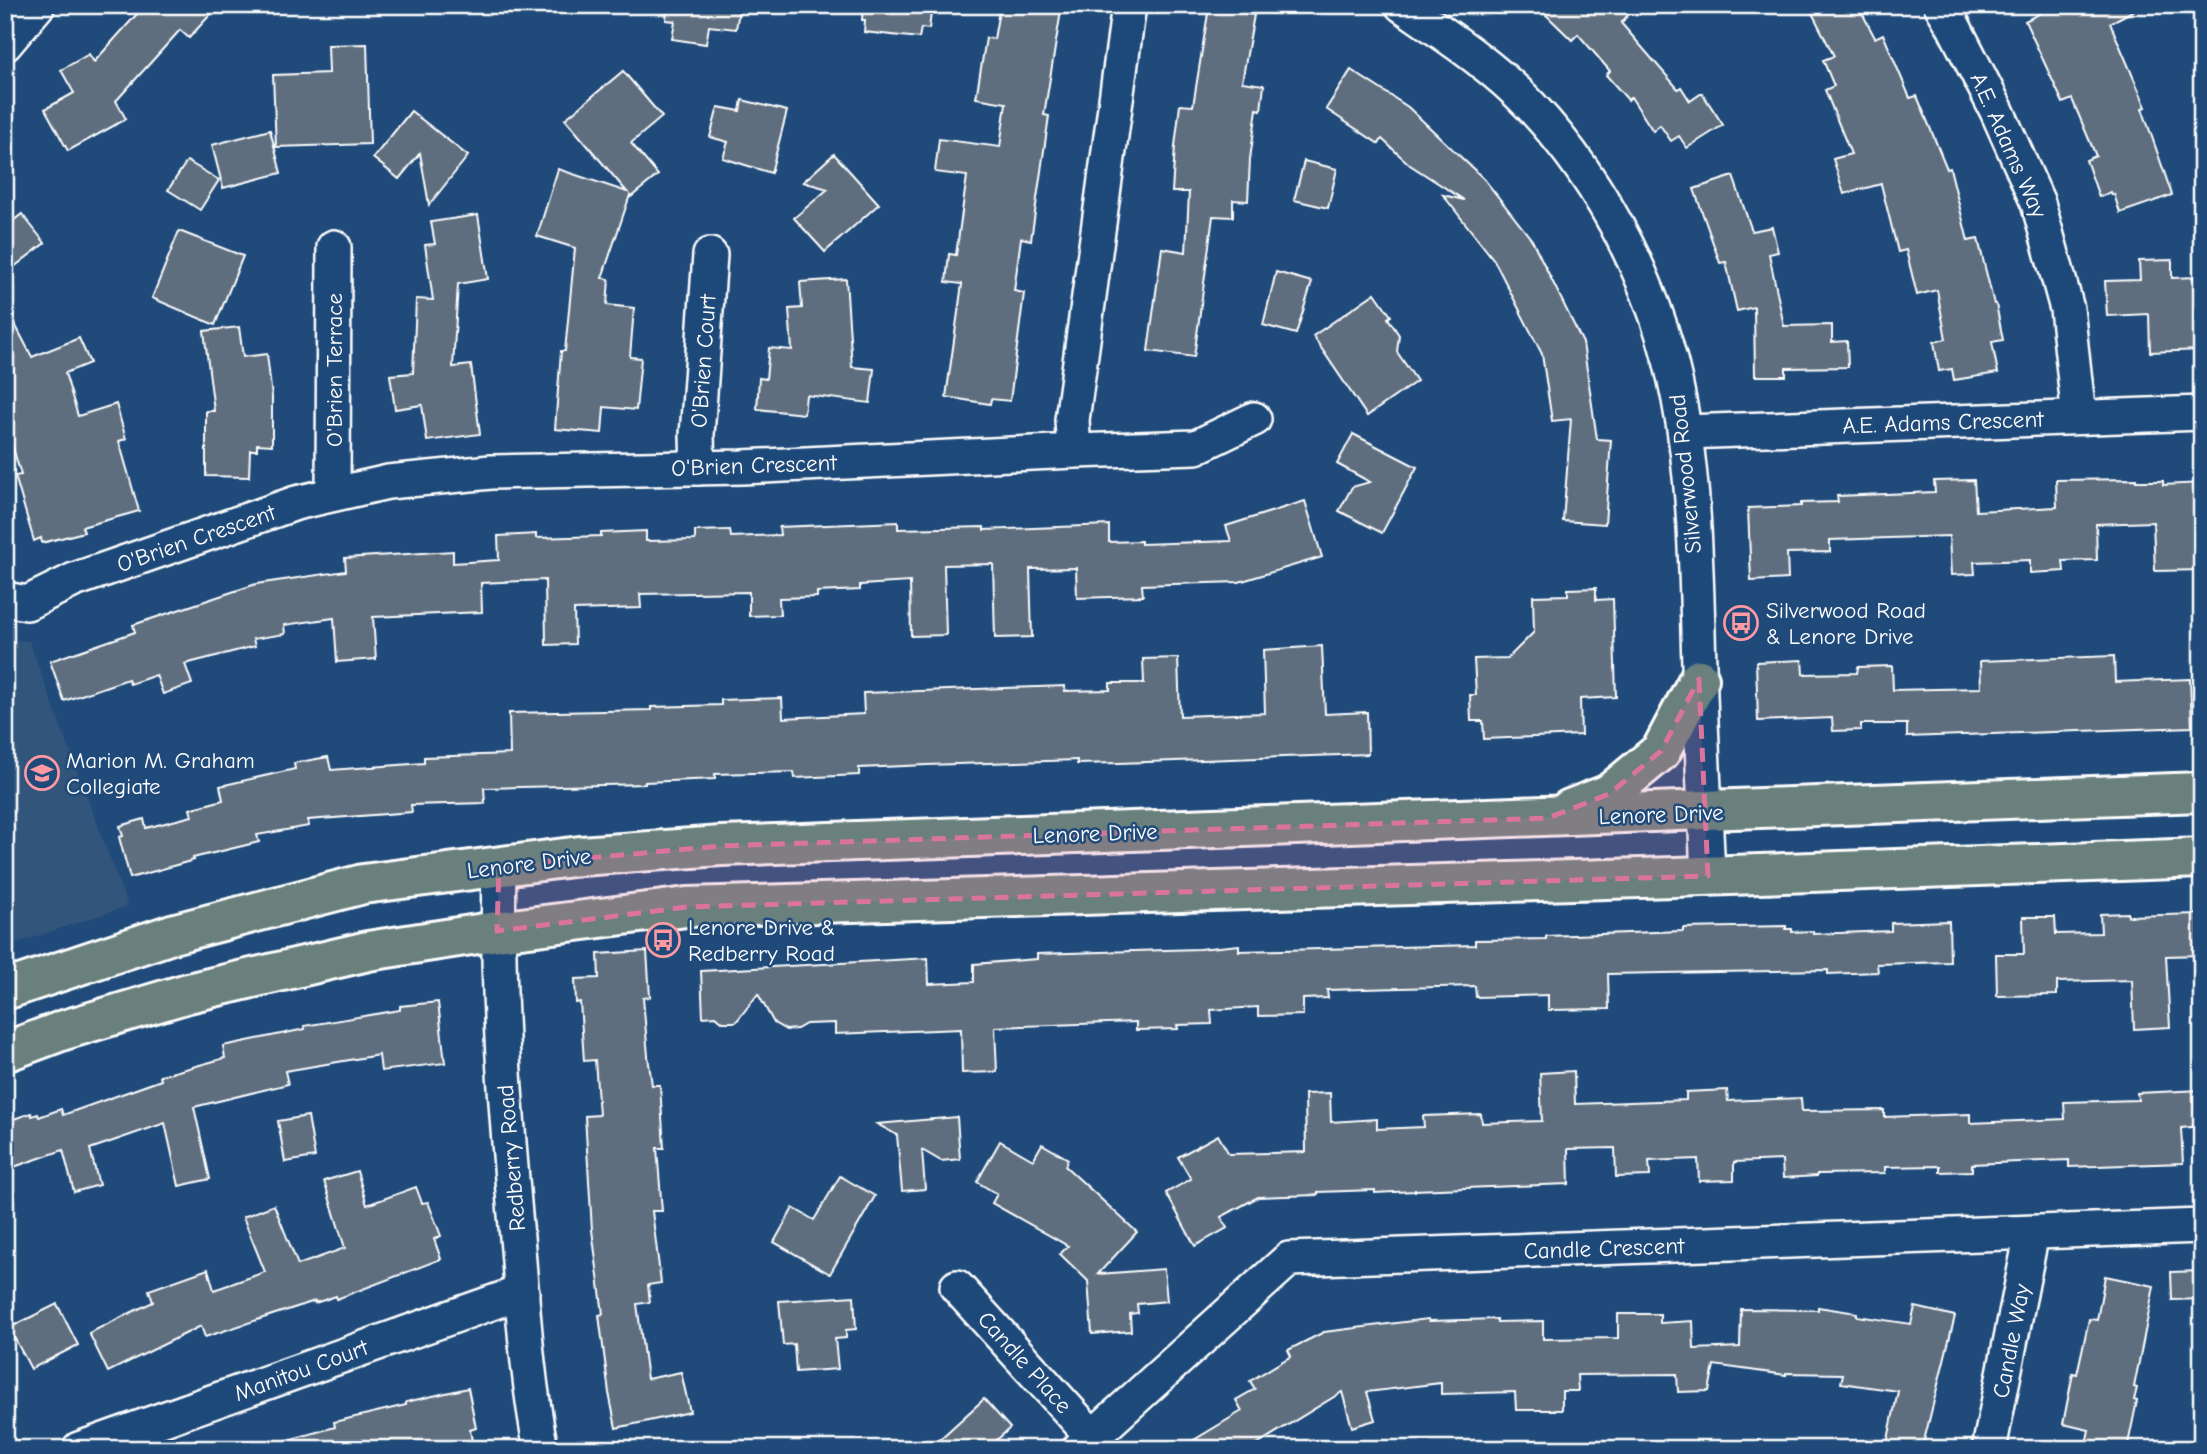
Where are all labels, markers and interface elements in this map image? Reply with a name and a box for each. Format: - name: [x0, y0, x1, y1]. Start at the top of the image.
- street label: A.E. Adams Way: [1964, 68, 2053, 223]
- street label: O'Brien Court: [685, 292, 722, 429]
- street label: O'Brien Terrace: [321, 293, 348, 447]
- street label: Silverwood Road: [1664, 393, 1707, 555]
- street label: A.E. Adams Crescent: [1842, 405, 2046, 440]
- street label: O'Brien Crescent: [671, 449, 839, 482]
- street label: O'Brien Crescent: [113, 498, 280, 578]
- place label: Silverwood Road & Lenore Drive: [1766, 597, 1926, 650]
- bus stop icon: Silverwood Road & Lenore Drive: [1722, 604, 1760, 642]
- place label: Marion M. Graham Collegiate: [66, 747, 255, 800]
- school or university icon: Marion M. Graham Collegiate: [23, 754, 61, 792]
- street label: Lenore Drive: [1598, 799, 1724, 830]
- street label: Lenore Drive: [1032, 818, 1158, 849]
- street label: Lenore Drive: [465, 842, 593, 885]
- place label: Lenore Drive & Redberry Road: [688, 914, 835, 967]
- bus stop icon: Lenore Drive & Redberry Road: [644, 921, 682, 959]
- street label: Redberry Road: [492, 1084, 531, 1232]
- street label: Candle Crescent: [1523, 1232, 1686, 1265]
- street label: Candle Way: [1987, 1281, 2036, 1400]
- street label: Candle Place: [972, 1306, 1077, 1419]
- street label: Manitou Court: [231, 1333, 373, 1407]

